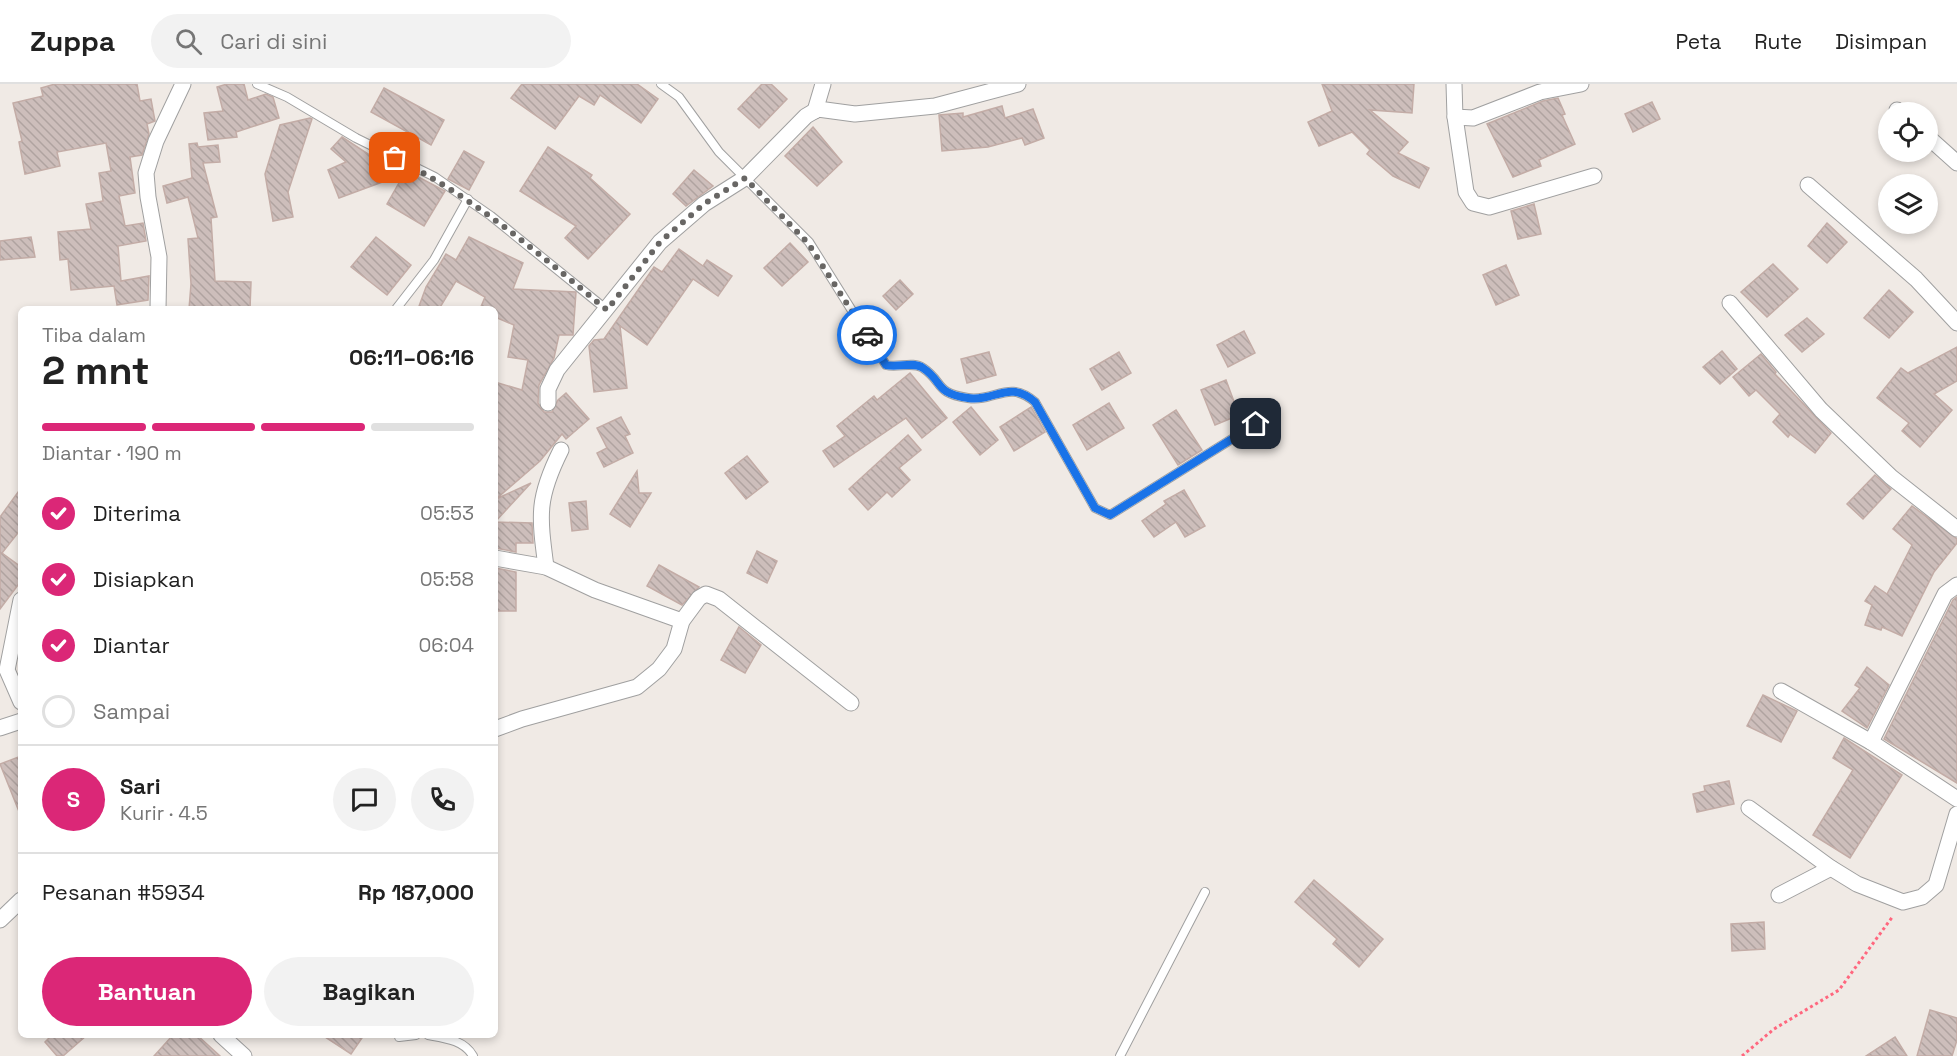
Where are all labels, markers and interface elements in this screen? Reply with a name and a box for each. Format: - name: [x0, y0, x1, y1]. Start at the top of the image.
- search box: [151, 14, 571, 68]
- text: Zuppa: [30, 23, 115, 59]
- icon: search: [172, 25, 205, 58]
- text: Cari di sini: [220, 27, 327, 55]
- text: Peta: [1675, 28, 1721, 55]
- text: Rute: [1754, 28, 1802, 55]
- text: Disimpan: [1835, 28, 1927, 55]
- map controls: [1878, 102, 1938, 234]
- button: locate: [1878, 102, 1938, 162]
- pin: [369, 132, 420, 183]
- icon: bag: [378, 141, 411, 174]
- button: layers: [1878, 174, 1938, 234]
- courier: [837, 305, 897, 365]
- icon: car: [851, 319, 884, 352]
- text: Tiba dalam: [42, 322, 146, 348]
- text: 06:11–06:16: [349, 343, 474, 371]
- text: 2 mnt: [42, 346, 150, 395]
- pin: [1230, 398, 1281, 449]
- icon: home: [1239, 407, 1272, 440]
- text: Diantar · 190 m: [42, 440, 182, 466]
- icon: check: [42, 497, 75, 530]
- text: Diterima: [93, 499, 181, 527]
- text: 05:53: [420, 500, 474, 526]
- icon: check: [42, 563, 75, 596]
- text: Disiapkan: [93, 565, 195, 593]
- text: 05:58: [420, 566, 474, 592]
- icon: check: [42, 629, 75, 662]
- text: Diantar: [93, 631, 170, 659]
- text: 06:04: [419, 632, 474, 658]
- text: Sampai: [93, 697, 170, 725]
- button: chat: [333, 768, 396, 831]
- button: phone: [411, 768, 474, 831]
- text: Sari: [120, 772, 161, 800]
- text: S: [67, 785, 80, 813]
- text: Kurir · 4.5: [120, 800, 208, 826]
- text: Pesanan #5934: [42, 878, 205, 906]
- text: Rp 187,000: [358, 878, 474, 906]
- button: Bantuan: [42, 957, 252, 1026]
- button: Bagikan: [264, 957, 474, 1026]

